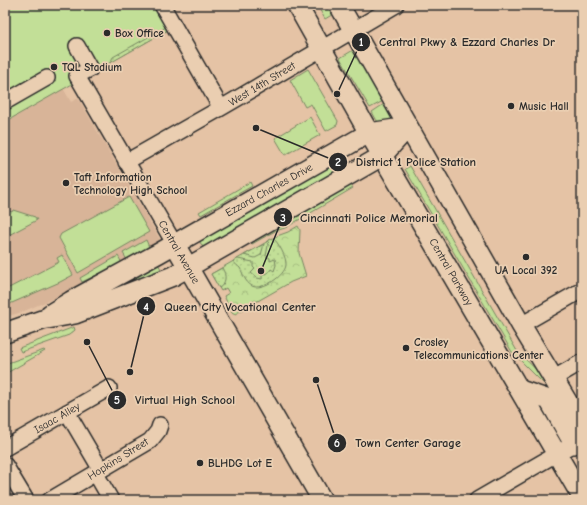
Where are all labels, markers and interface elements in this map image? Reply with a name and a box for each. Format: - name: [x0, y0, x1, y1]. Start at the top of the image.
- place label: Box Office: [115, 27, 164, 40]
- marker: Box Office: [102, 28, 112, 38]
- callout: Central Pkwy & Ezzard Charles Dr: [351, 30, 563, 54]
- text: 1: [359, 35, 364, 49]
- text: Central Pkwy & Ezzard Charles Dr: [379, 35, 555, 49]
- street label: West 14th Street: [226, 59, 298, 109]
- place label: TQL Stadium: [62, 61, 122, 74]
- marker: TQL Stadium: [49, 62, 59, 72]
- place label: Music Hall: [519, 100, 569, 113]
- marker: Music Hall: [506, 101, 516, 111]
- callout: District 1 Police Station: [328, 150, 484, 174]
- text: 2: [335, 155, 341, 169]
- text: District 1 Police Station: [356, 155, 476, 169]
- street label: Ezzard Charles Drive: [223, 160, 315, 219]
- place label: Taft Information Technology High School: [74, 171, 187, 197]
- marker: Taft Information Technology High School: [61, 178, 71, 188]
- callout: Cincinnati Police Memorial: [273, 205, 446, 229]
- text: 3: [280, 211, 286, 225]
- text: Cincinnati Police Memorial: [300, 211, 438, 225]
- street label: Central Avenue: [156, 218, 203, 286]
- street label: Central Parkway: [427, 236, 476, 308]
- marker: UA Local 392: [521, 252, 531, 262]
- place label: UA Local 392: [495, 264, 558, 277]
- callout: Queen City Vocational Center: [136, 294, 324, 318]
- text: 4: [143, 300, 149, 314]
- text: Queen City Vocational Center: [164, 300, 316, 314]
- place label: Crosley Telecommunications Center: [414, 336, 544, 362]
- marker: Crosley Telecommunications Center: [401, 343, 411, 353]
- callout: Virtual High School: [107, 388, 243, 412]
- text: 5: [114, 393, 120, 407]
- text: Virtual High School: [135, 393, 235, 407]
- street label: Isaac Alley: [32, 400, 82, 436]
- callout: Town Center Garage: [327, 431, 469, 455]
- street label: Hopkins Street: [85, 435, 152, 483]
- text: 6: [334, 436, 340, 450]
- text: Town Center Garage: [355, 436, 461, 450]
- place label: BLHDG Lot E: [208, 457, 273, 470]
- marker: BLHDG Lot E: [195, 458, 205, 468]

